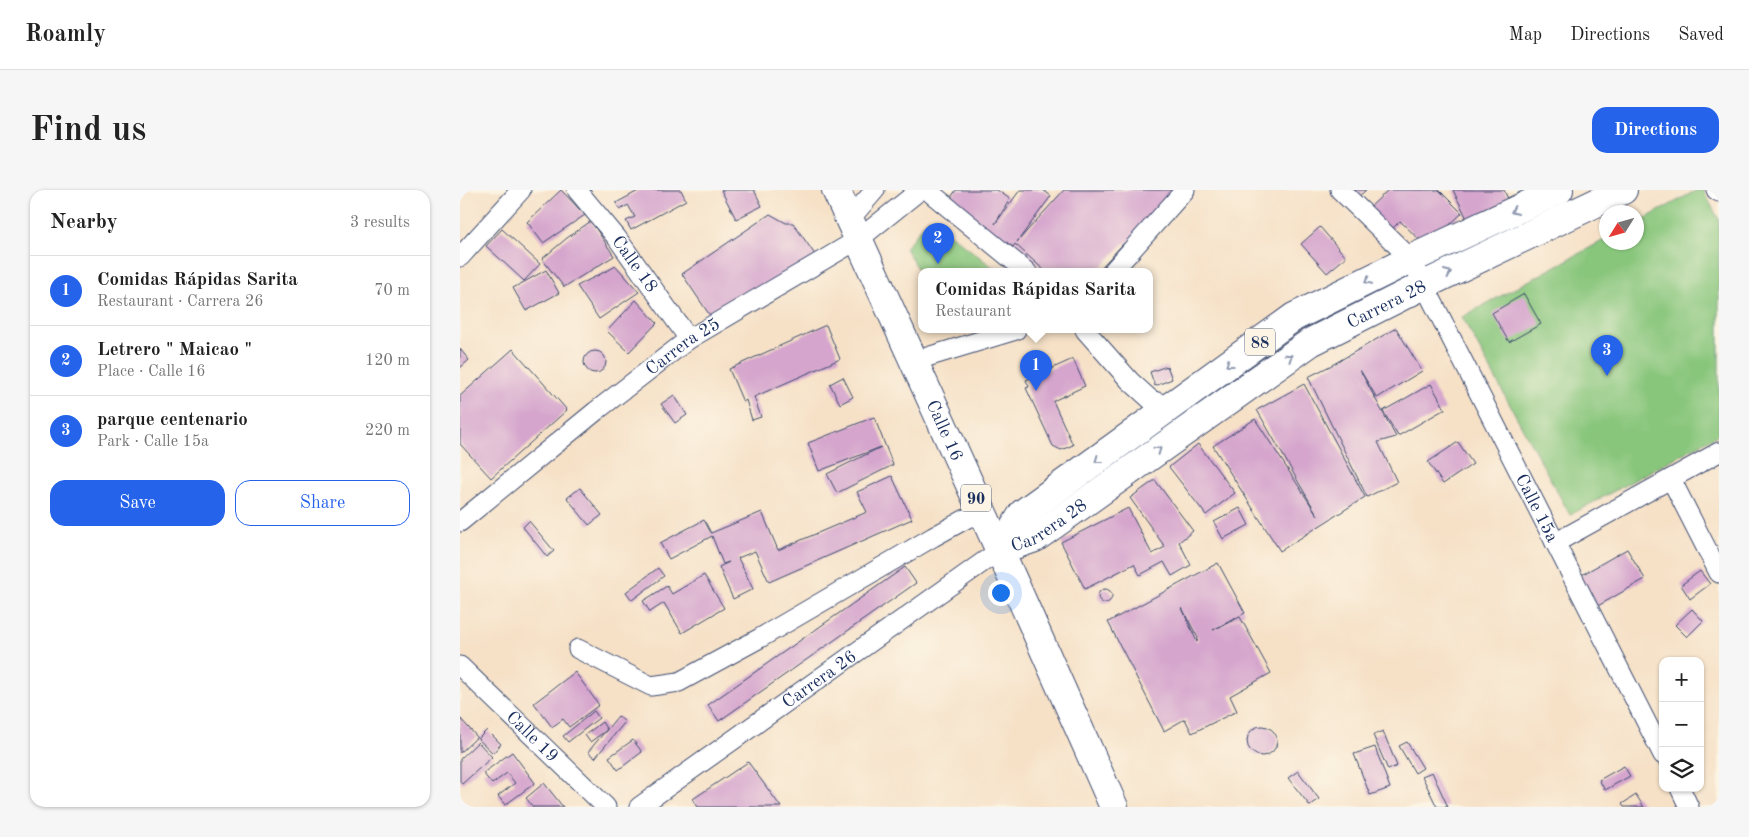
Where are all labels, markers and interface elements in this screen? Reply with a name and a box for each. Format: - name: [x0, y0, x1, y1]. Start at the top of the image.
- text: Roamly: [25, 23, 106, 47]
- text: Map: [1509, 26, 1542, 44]
- text: Directions: [1570, 26, 1650, 44]
- text: Saved: [1678, 26, 1724, 44]
- button: Directions: [1592, 107, 1719, 153]
- text: Find us: [30, 113, 146, 148]
- one-way arrow: [1511, 204, 1520, 214]
- north arrow: [1599, 205, 1644, 250]
- text: Nearby: [50, 212, 118, 233]
- text: 3 results: [350, 215, 410, 231]
- pin: 2: [922, 223, 954, 264]
- street label: Calle 18: [608, 233, 661, 296]
- popup: [918, 268, 1153, 333]
- one-way arrow: [1443, 269, 1452, 279]
- text: Comidas Rápidas Sarita: [97, 271, 298, 290]
- one-way arrow: [1364, 274, 1373, 285]
- street label: Carrera 28: [1344, 277, 1429, 332]
- text: Comidas Rápidas Sarita: [935, 281, 1136, 300]
- text: 1: [61, 283, 71, 299]
- text: 70 m: [374, 283, 410, 299]
- text: Restaurant · Carrera 26: [97, 294, 264, 310]
- text: Restaurant: [935, 304, 1012, 320]
- street label: Carrera 25: [643, 315, 723, 379]
- road number: 88: [1245, 328, 1275, 356]
- pin: 3: [1591, 335, 1623, 376]
- text: Letrero " Maicao ": [97, 341, 252, 360]
- pin: 1: [1020, 350, 1052, 391]
- text: 2: [61, 353, 71, 369]
- text: 120 m: [365, 353, 410, 369]
- one-way arrow: [1283, 354, 1293, 363]
- one-way arrow: [1226, 359, 1235, 367]
- text: Place · Calle 16: [97, 364, 206, 380]
- street label: Calle 16: [923, 397, 966, 464]
- text: parque centenario: [97, 411, 248, 430]
- text: 3: [61, 423, 71, 439]
- text: 220 m: [365, 423, 410, 439]
- text: Park · Calle 15a: [97, 434, 209, 450]
- one-way arrow: [1152, 447, 1162, 456]
- one-way arrow: [1094, 454, 1104, 463]
- street label: Calle 15a: [1512, 471, 1561, 545]
- button: Save: [50, 480, 225, 526]
- button: Share: [235, 480, 410, 526]
- road number: 90: [961, 484, 991, 512]
- street label: Carrera 28: [1009, 496, 1091, 556]
- your location: [988, 580, 1014, 606]
- street label: Carrera 26: [779, 647, 860, 712]
- map controls: [1659, 657, 1704, 792]
- button: +: [1659, 657, 1704, 702]
- button: −: [1659, 702, 1704, 747]
- street label: Calle 19: [502, 708, 562, 766]
- button: layers: [1659, 747, 1704, 792]

